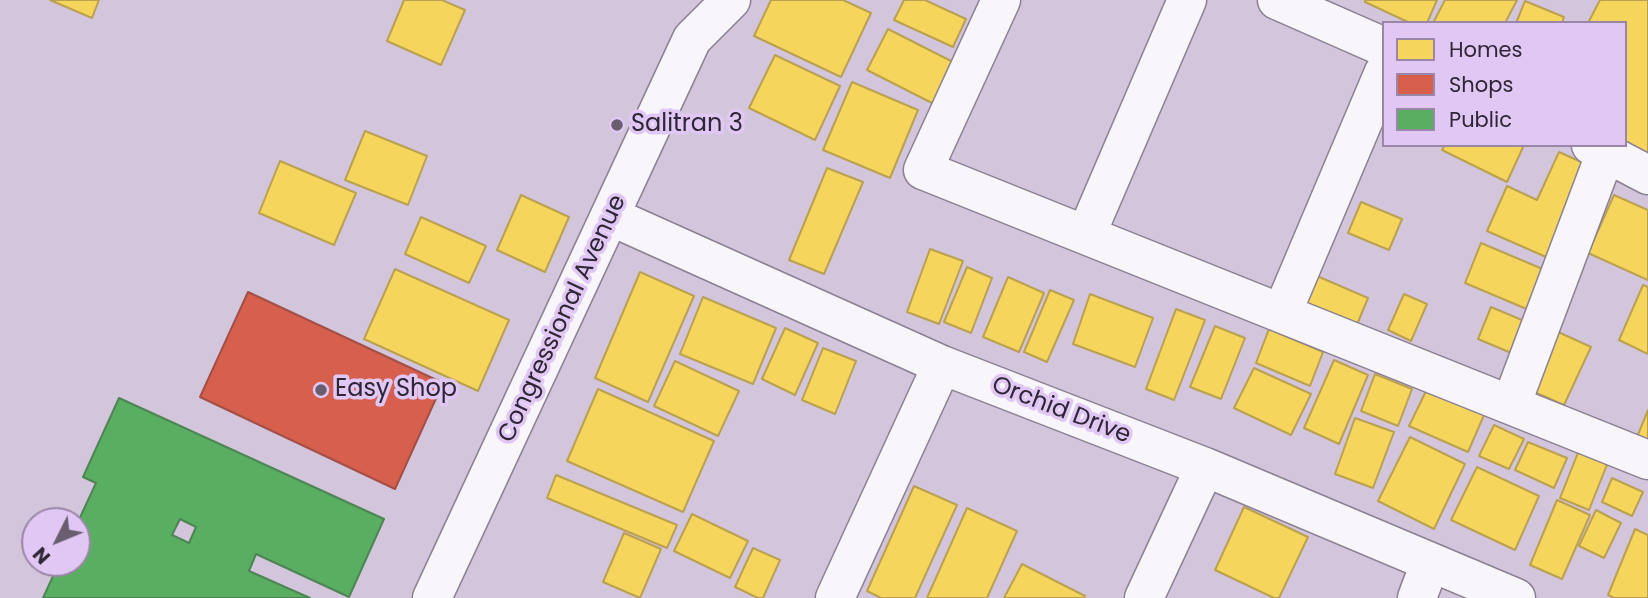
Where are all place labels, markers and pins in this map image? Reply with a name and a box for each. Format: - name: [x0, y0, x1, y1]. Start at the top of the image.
- place label: Salitran 3: [631, 111, 743, 139]
- marker: Salitran 3: [609, 117, 625, 133]
- place label: Easy Shop: [335, 376, 457, 404]
- marker: Easy Shop: [313, 382, 329, 398]

